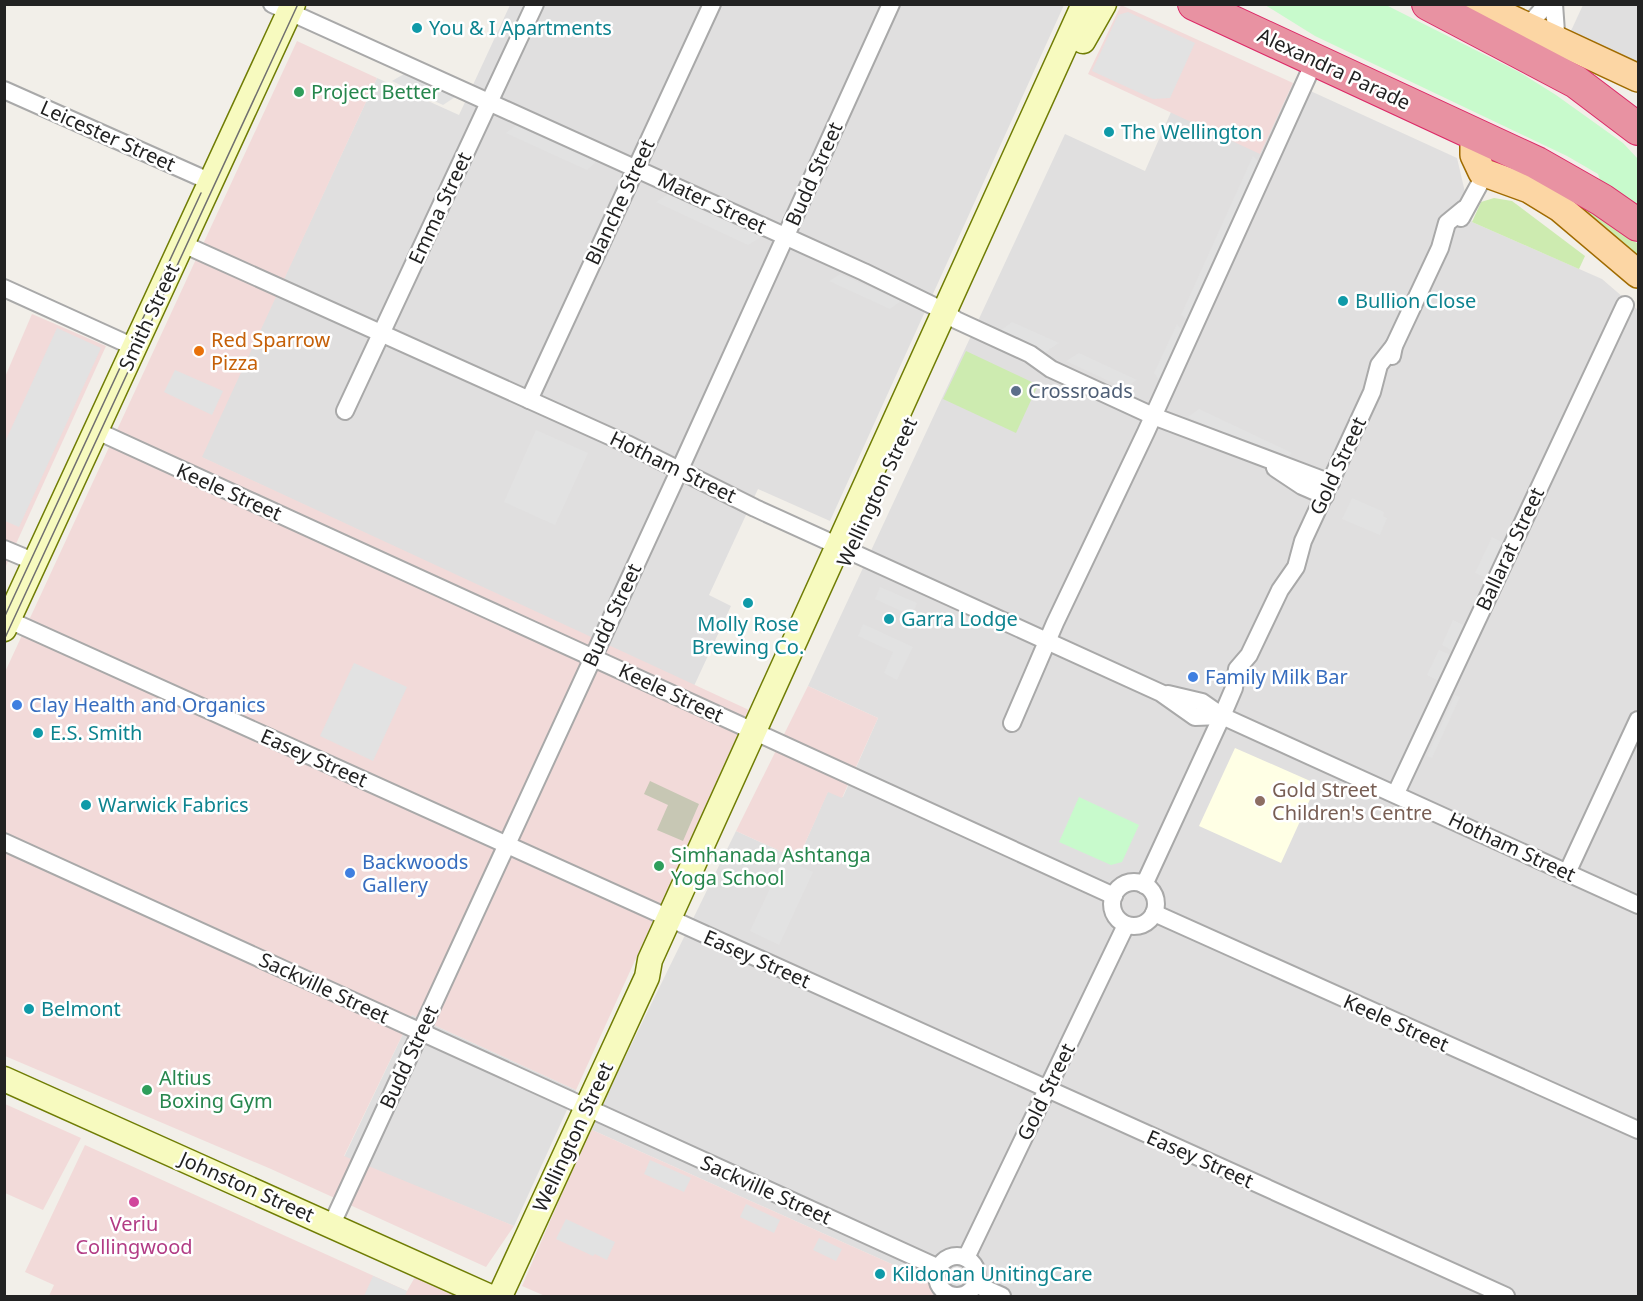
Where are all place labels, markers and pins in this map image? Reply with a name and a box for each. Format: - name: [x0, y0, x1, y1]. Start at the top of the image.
- place label: You & I Apartments: [429, 14, 612, 41]
- marker: You & I Apartments: [410, 21, 424, 35]
- place label: Project Better: [311, 78, 440, 105]
- marker: Project Better: [292, 85, 306, 99]
- place label: The Wellington: [1121, 118, 1262, 145]
- marker: The Wellington: [1102, 125, 1116, 139]
- place label: Bullion Close: [1355, 287, 1476, 314]
- marker: Bullion Close: [1336, 294, 1350, 308]
- place label: Red Sparrow Pizza: [211, 326, 331, 376]
- marker: Red Sparrow Pizza: [192, 344, 206, 358]
- place label: Crossroads: [1028, 377, 1133, 404]
- marker: Crossroads: [1009, 384, 1023, 398]
- marker: Molly Rose Brewing Co.: [741, 596, 755, 610]
- place label: Garra Lodge: [901, 605, 1018, 632]
- place label: Molly Rose Brewing Co.: [692, 610, 804, 660]
- marker: Garra Lodge: [882, 612, 896, 626]
- place label: Family Milk Bar: [1205, 663, 1348, 690]
- marker: Family Milk Bar: [1186, 670, 1200, 684]
- place label: Clay Health and Organics: [29, 691, 266, 718]
- marker: Clay Health and Organics: [10, 698, 24, 712]
- place label: E.S. Smith: [50, 719, 142, 746]
- marker: E.S. Smith: [31, 726, 45, 740]
- place label: Gold Street Children's Centre: [1272, 776, 1432, 826]
- place label: Warwick Fabrics: [98, 791, 249, 818]
- marker: Gold Street Children's Centre: [1253, 794, 1267, 808]
- marker: Warwick Fabrics: [79, 798, 93, 812]
- place label: Simhanada Ashtanga Yoga School: [671, 841, 871, 891]
- place label: Backwoods Gallery: [362, 848, 468, 898]
- marker: Simhanada Ashtanga Yoga School: [652, 859, 666, 873]
- marker: Backwoods Gallery: [343, 866, 357, 880]
- place label: Belmont: [41, 995, 121, 1022]
- marker: Belmont: [22, 1002, 36, 1016]
- place label: Altius Boxing Gym: [159, 1064, 273, 1114]
- marker: Altius Boxing Gym: [140, 1083, 154, 1097]
- marker: Veriu Collingwood: [127, 1195, 141, 1209]
- place label: Veriu Collingwood: [75, 1210, 193, 1260]
- place label: Kildonan UnitingCare: [892, 1260, 1092, 1287]
- marker: Kildonan UnitingCare: [873, 1267, 887, 1281]

